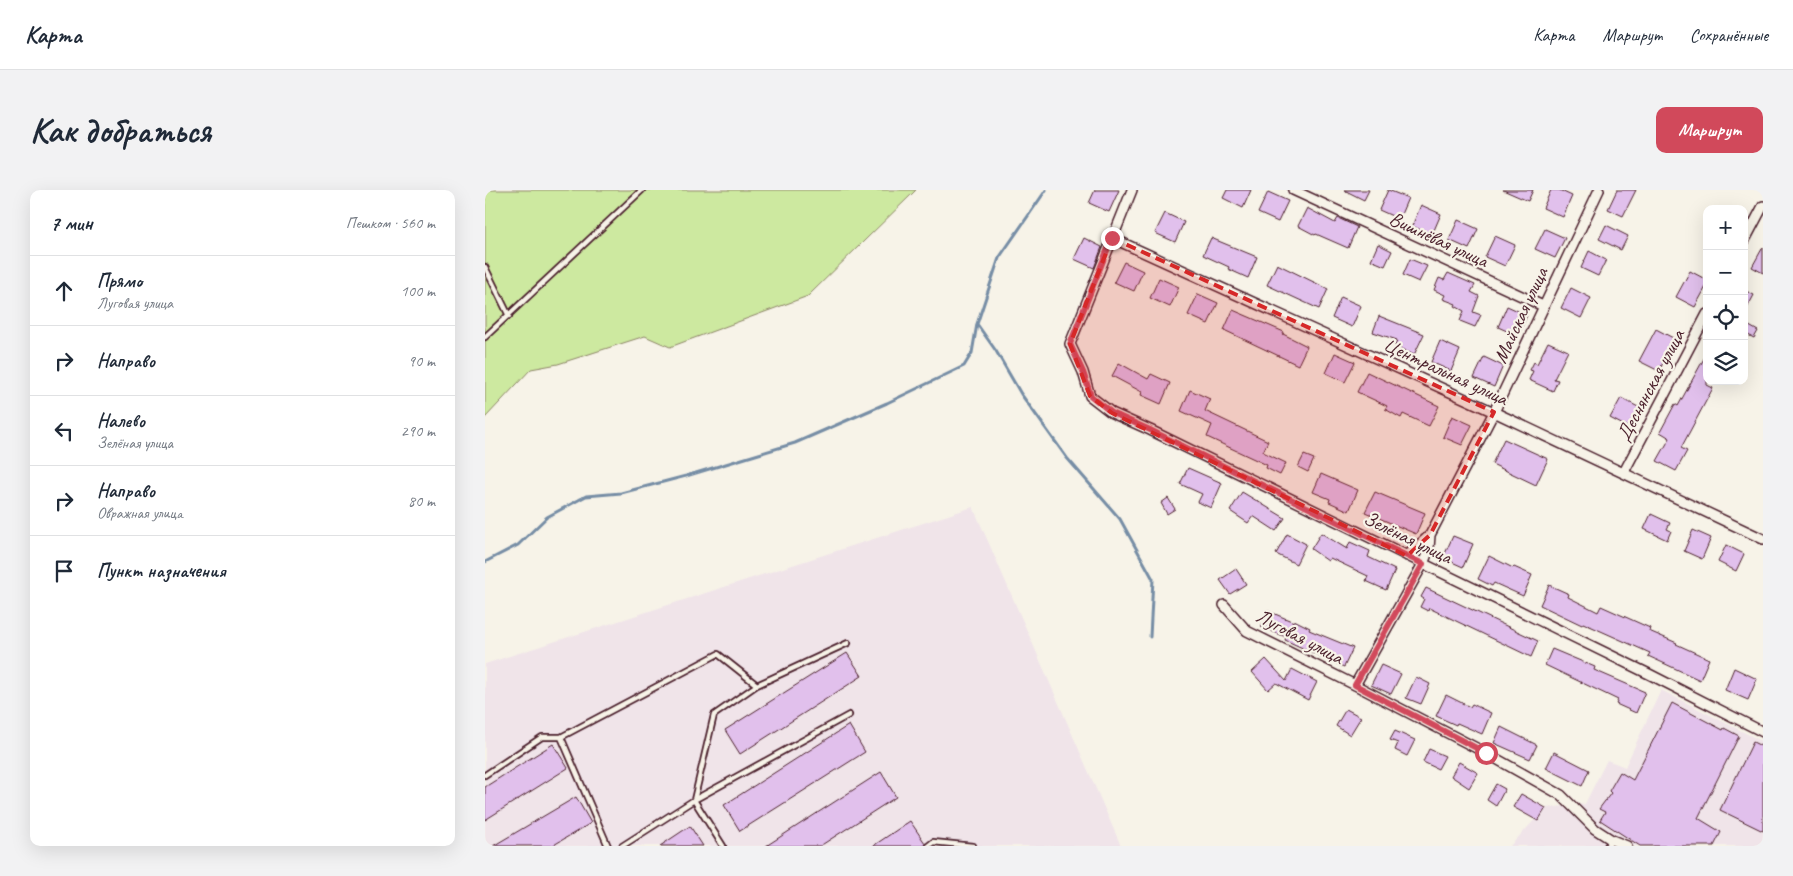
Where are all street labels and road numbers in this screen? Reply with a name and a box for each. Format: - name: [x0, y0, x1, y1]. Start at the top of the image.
- street label: Вишнёвая улица: [1385, 206, 1494, 274]
- street label: Майская улица: [1487, 262, 1554, 367]
- street label: Деснянская улица: [1611, 324, 1691, 445]
- street label: Центральная улица: [1380, 332, 1513, 412]
- street label: Зелёная улица: [1360, 505, 1458, 570]
- street label: Луговая улица: [1252, 603, 1349, 670]

